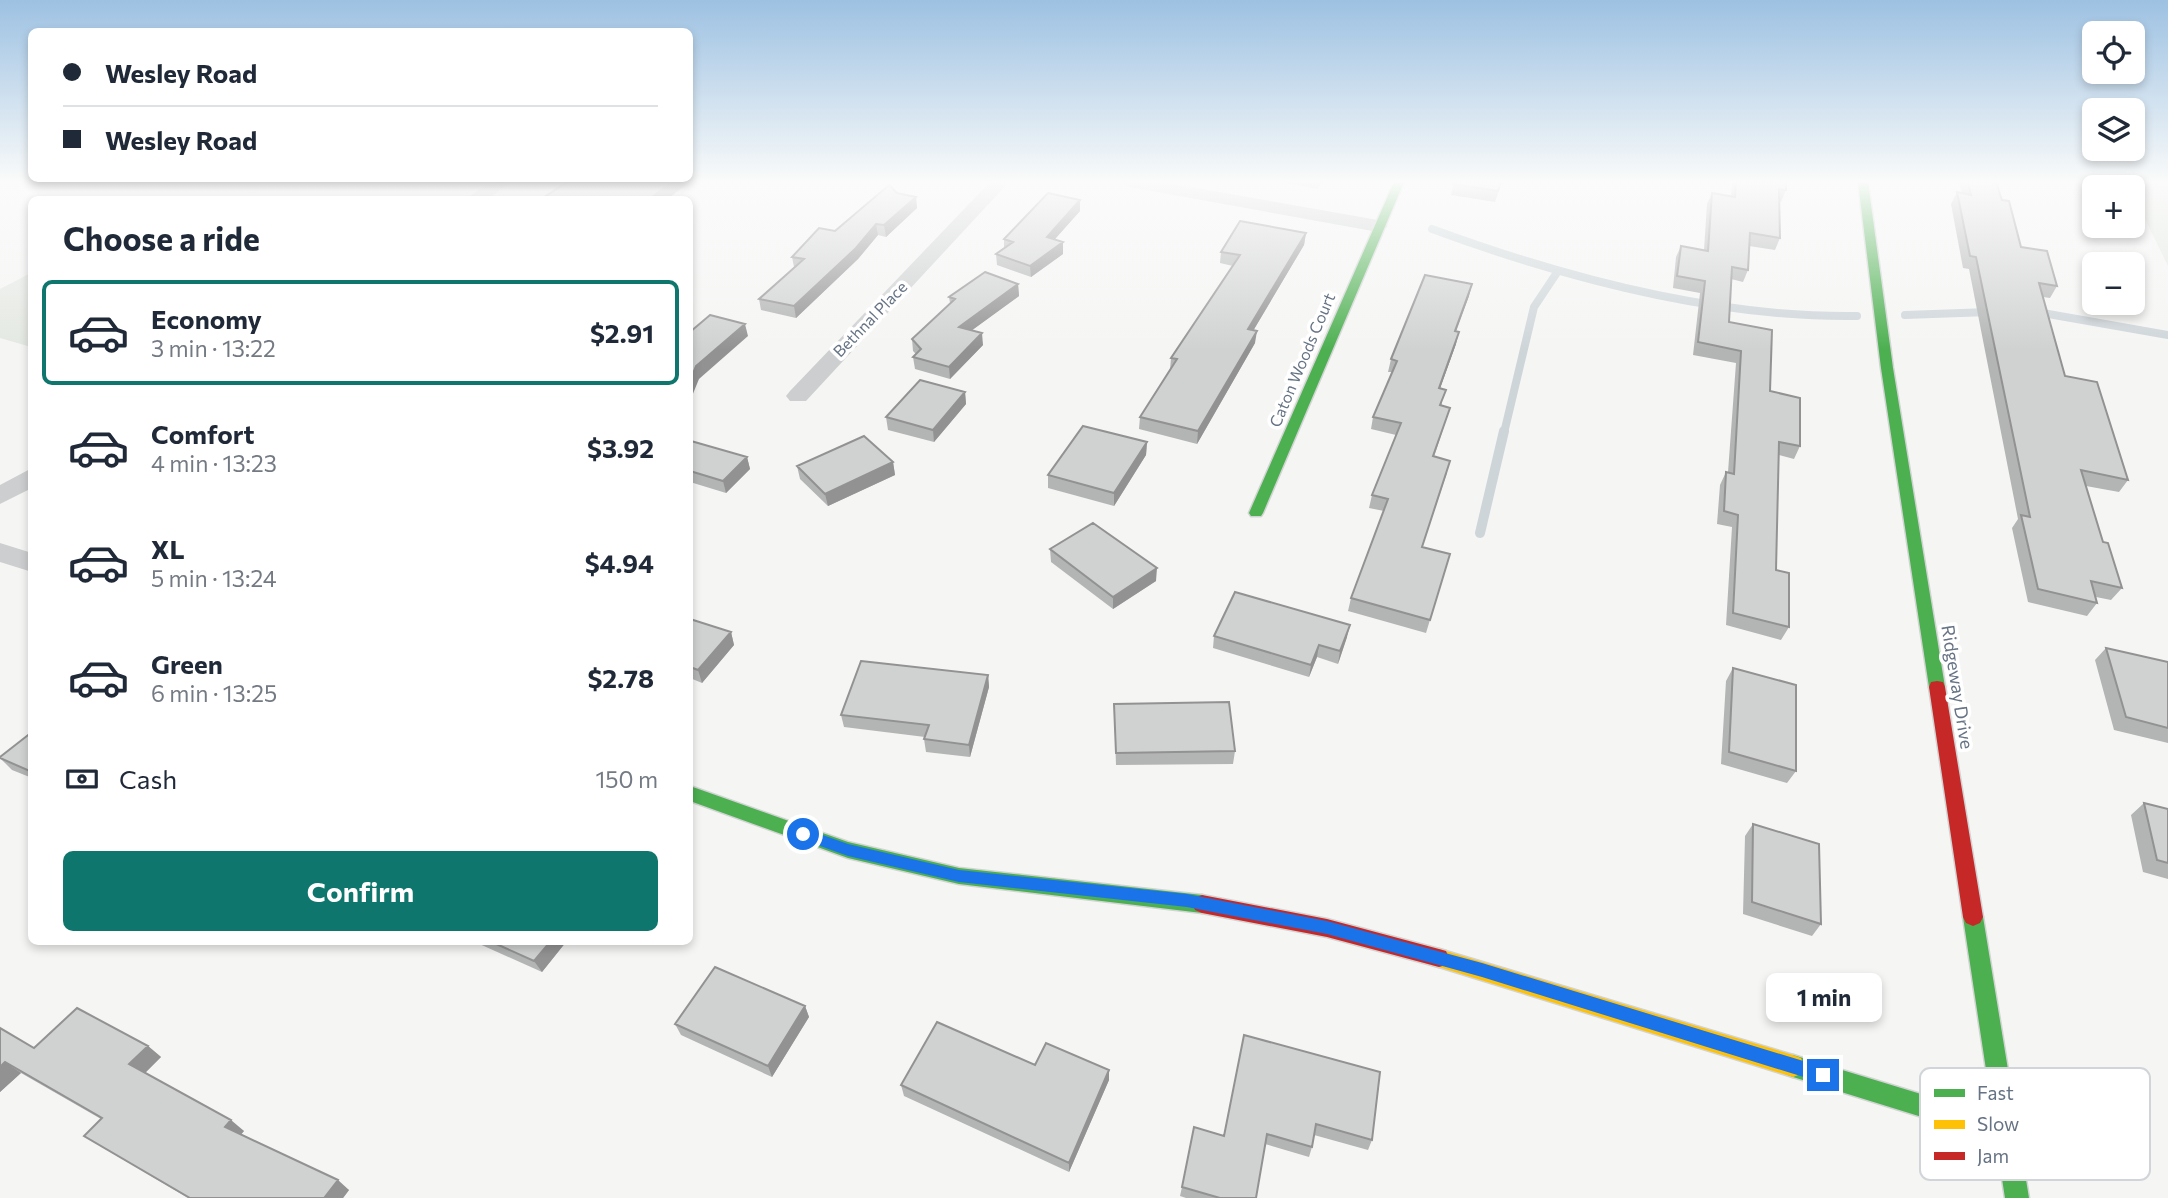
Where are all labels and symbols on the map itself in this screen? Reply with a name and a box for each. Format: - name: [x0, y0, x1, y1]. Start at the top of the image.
- street label: Bethnal Place: [829, 277, 910, 360]
- street label: Caton Woods Court: [1265, 289, 1339, 430]
- street label: Ridgeway Drive: [1937, 623, 1979, 751]
- route start: [787, 818, 819, 850]
- callout: 1 min: [1765, 974, 1881, 1023]
- route end: [1807, 1059, 1839, 1091]
- legend: [1920, 1068, 2150, 1180]
- text: Fast: [1977, 1081, 2014, 1104]
- text: Slow: [1977, 1112, 2019, 1135]
- text: Jam: [1977, 1144, 2009, 1167]

